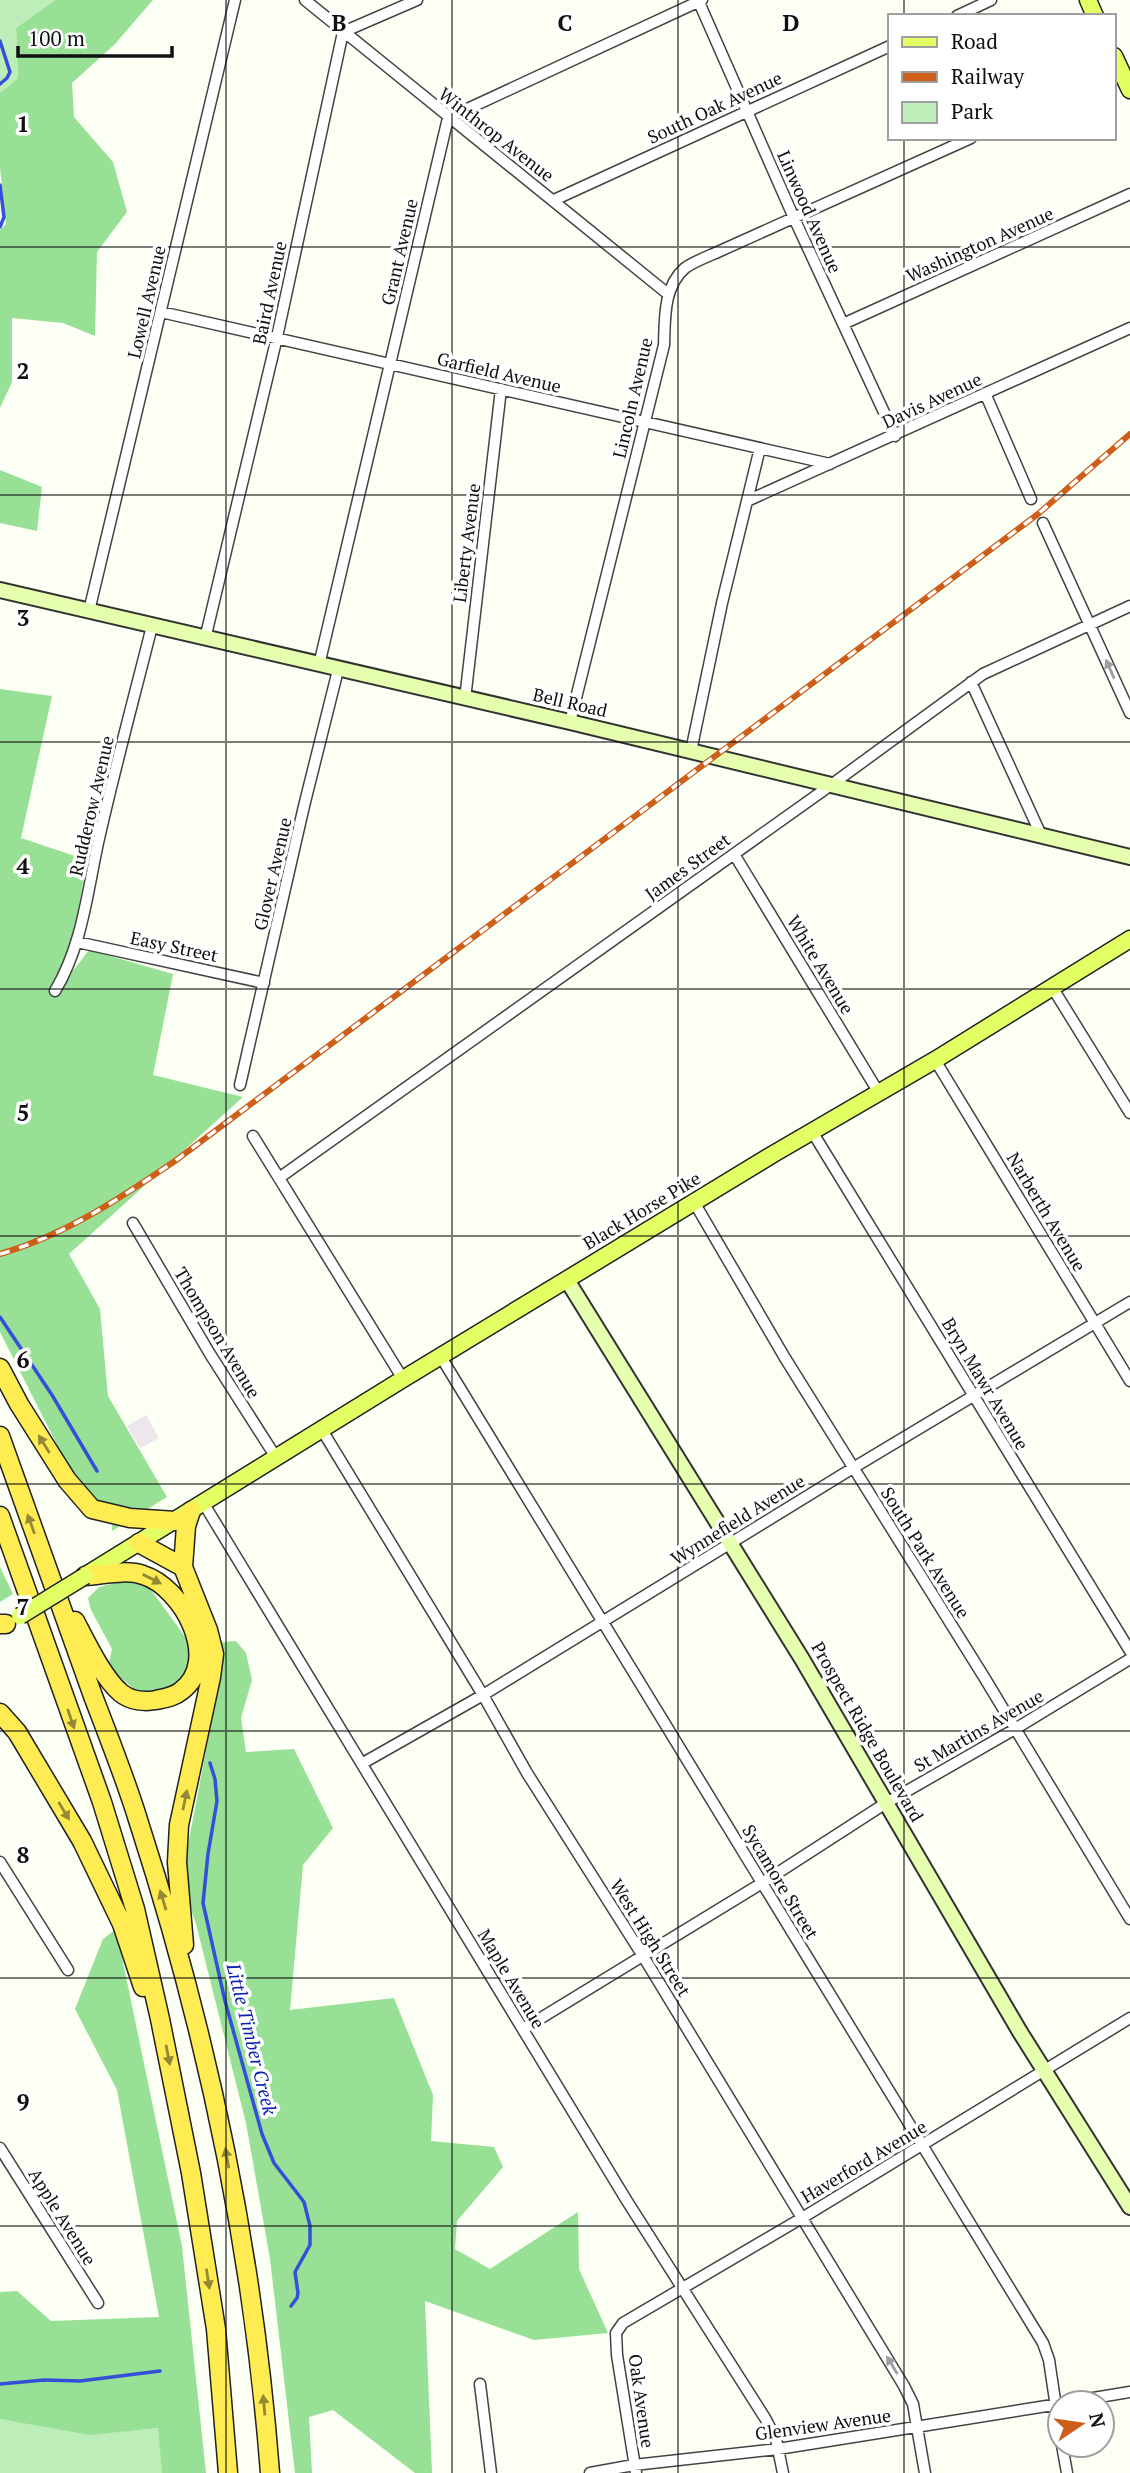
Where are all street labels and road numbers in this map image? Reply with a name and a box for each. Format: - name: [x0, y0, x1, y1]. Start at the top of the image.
- street label: South Oak Avenue: [643, 65, 786, 149]
- street label: Winthrop Avenue: [434, 82, 559, 187]
- street label: Linwood Avenue: [772, 147, 848, 277]
- street label: Grant Avenue: [375, 196, 423, 307]
- street label: Washington Avenue: [902, 201, 1057, 287]
- street label: Baird Avenue: [246, 239, 292, 347]
- street label: Lowell Avenue: [121, 243, 171, 361]
- street label: Lincoln Avenue: [606, 335, 658, 460]
- street label: Garfield Avenue: [435, 346, 564, 398]
- street label: Davis Avenue: [878, 367, 985, 434]
- street label: Liberty Avenue: [447, 482, 485, 604]
- street label: Bell Road: [531, 682, 610, 722]
- street label: Rudderow Avenue: [63, 733, 119, 878]
- street label: Glover Avenue: [247, 815, 297, 933]
- street label: James Street: [640, 827, 735, 905]
- street label: White Avenue: [782, 911, 860, 1018]
- street label: Easy Street: [128, 925, 220, 967]
- street label: Narberth Avenue: [1002, 1147, 1092, 1276]
- street label: Black Horse Pike: [578, 1166, 705, 1255]
- street label: Thompson Avenue: [169, 1263, 266, 1402]
- street label: Bryn Mawr Avenue: [937, 1313, 1035, 1454]
- street label: Wynnefield Avenue: [666, 1468, 809, 1570]
- street label: South Park Avenue: [876, 1482, 976, 1623]
- street label: Prospect Ridge Boulevard: [806, 1637, 929, 1826]
- street label: St Martins Avenue: [909, 1683, 1048, 1777]
- street label: Sycamore Street: [737, 1820, 825, 1944]
- street label: West High Street: [605, 1874, 697, 2001]
- street label: Maple Avenue: [473, 1924, 551, 2033]
- street label: Haverford Avenue: [796, 2114, 931, 2208]
- street label: Apple Avenue: [23, 2163, 102, 2270]
- street label: Oak Avenue: [624, 2352, 660, 2449]
- street label: Glenview Avenue: [753, 2403, 892, 2445]

